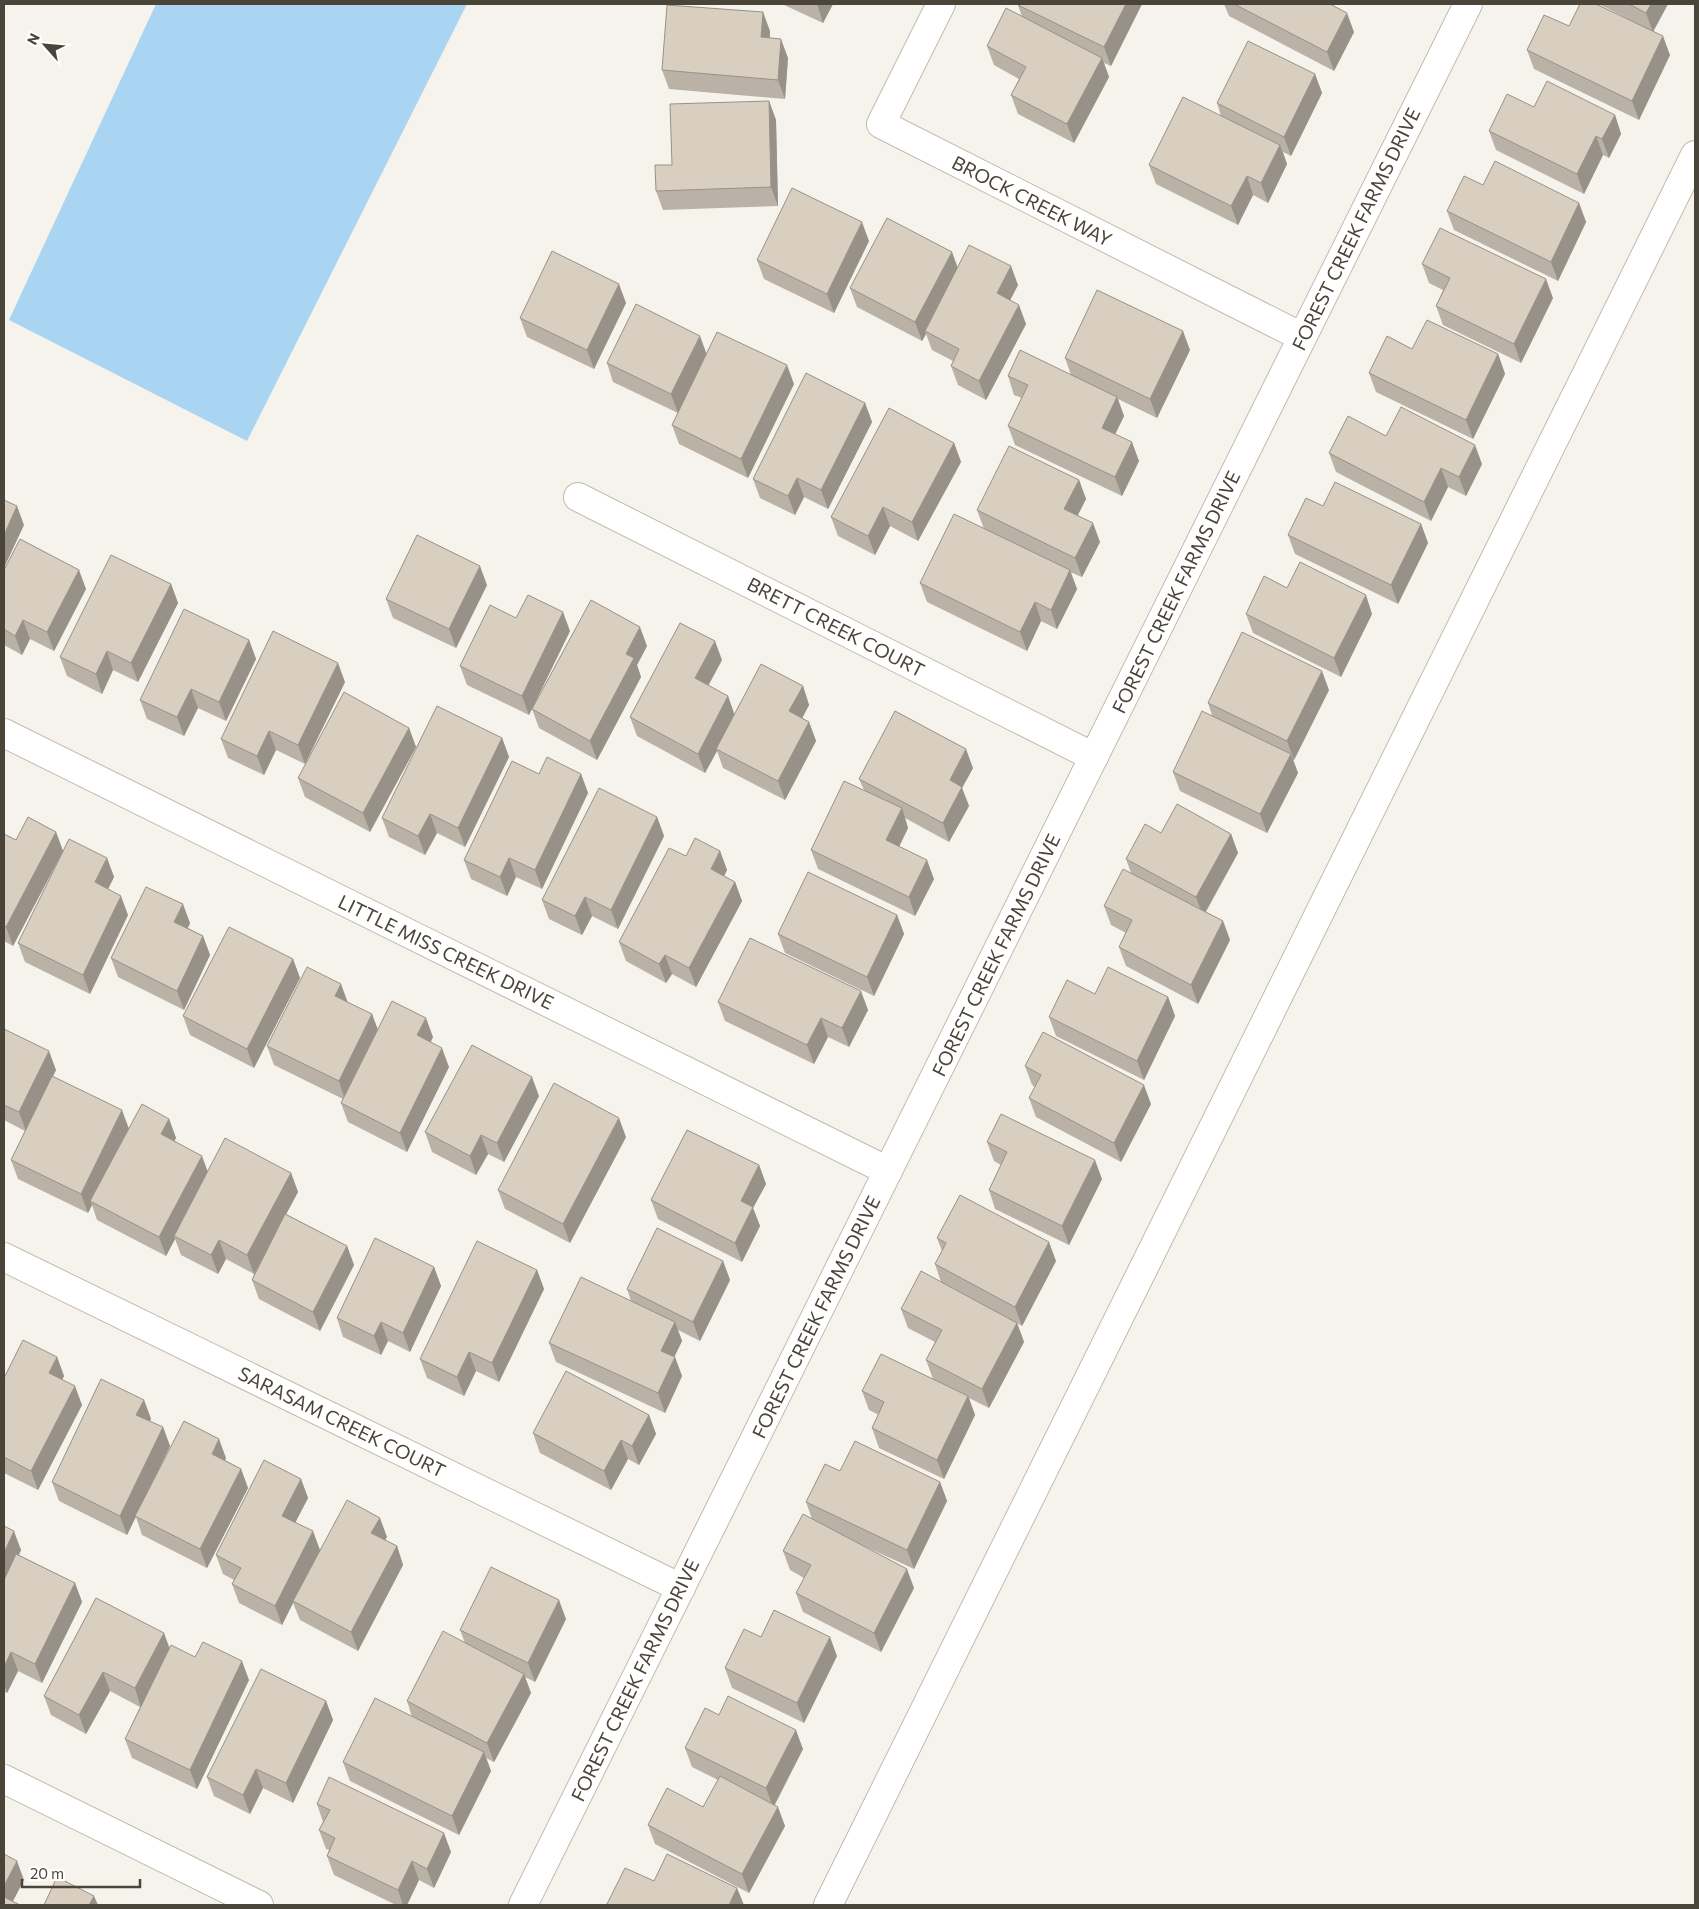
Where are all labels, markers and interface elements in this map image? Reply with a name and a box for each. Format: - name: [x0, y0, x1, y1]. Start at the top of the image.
- north arrow: [20, 20, 70, 70]
- text: N: [23, 30, 43, 47]
- street label: FOREST CREEK FARMS DRIVE: [1287, 104, 1424, 354]
- street label: BROCK CREEK WAY: [949, 150, 1116, 251]
- street label: FOREST CREEK FARMS DRIVE: [1107, 467, 1244, 717]
- street label: BRETT CREEK COURT: [744, 572, 929, 681]
- street label: FOREST CREEK FARMS DRIVE: [927, 830, 1064, 1080]
- street label: LITTLE MISS CREEK DRIVE: [335, 889, 558, 1014]
- street label: FOREST CREEK FARMS DRIVE: [747, 1192, 884, 1442]
- street label: SARASAM CREEK COURT: [235, 1361, 450, 1482]
- street label: FOREST CREEK FARMS DRIVE: [566, 1555, 703, 1805]
- scale bar: [22, 1856, 140, 1888]
- text: 20 m: [30, 1864, 64, 1882]

